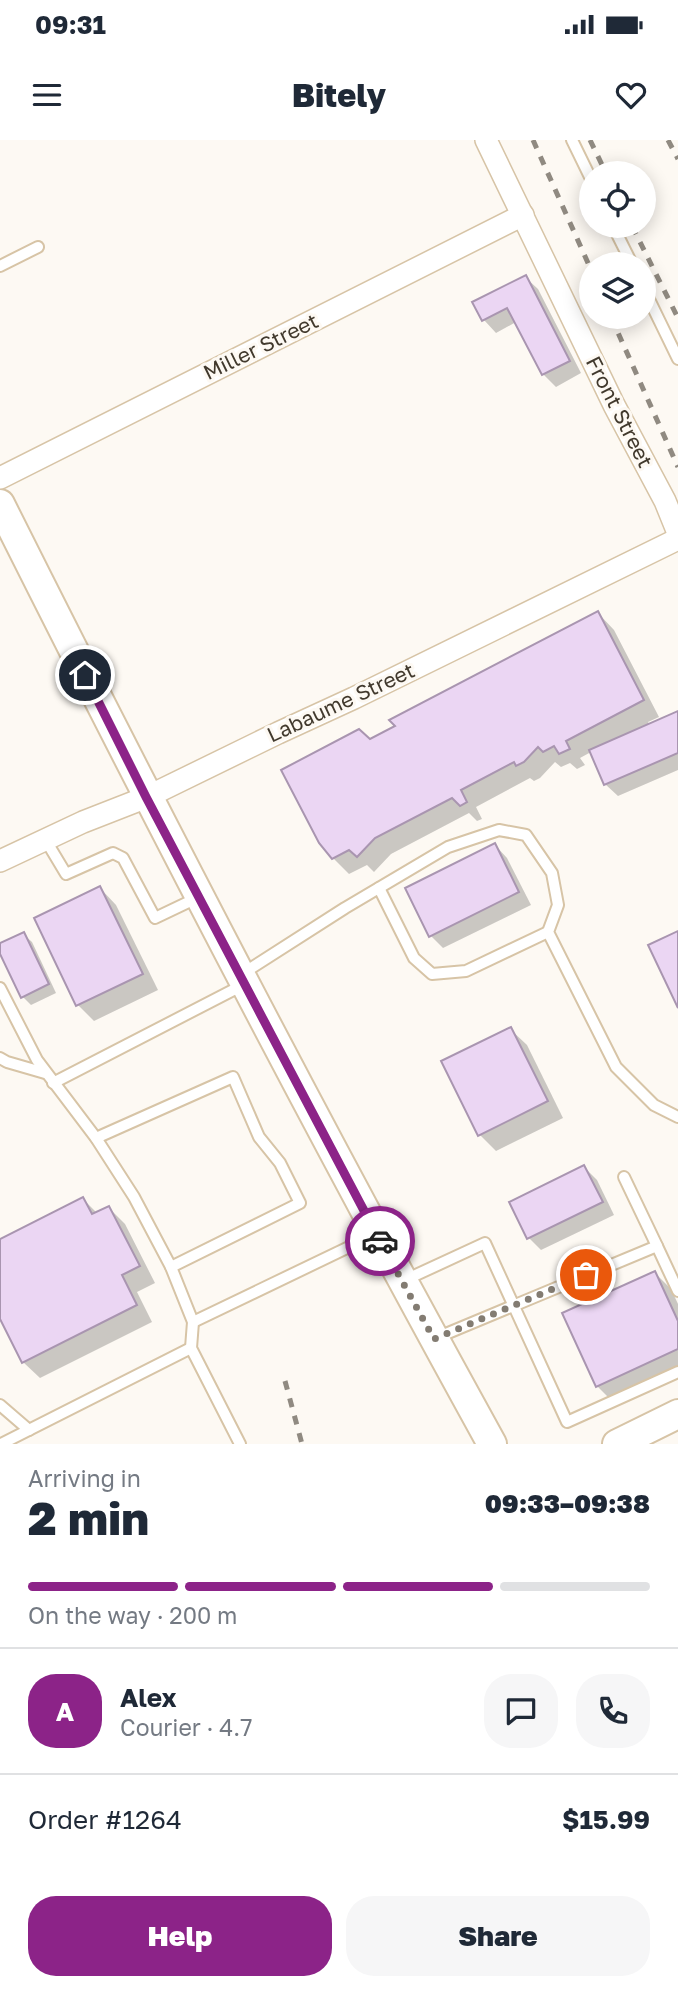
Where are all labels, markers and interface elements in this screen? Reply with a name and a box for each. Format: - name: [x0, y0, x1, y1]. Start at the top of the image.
- text: 09:31: [35, 9, 106, 40]
- icon: menu: [28, 76, 66, 114]
- text: Bitely: [292, 76, 386, 114]
- icon: heart: [612, 76, 650, 114]
- map controls: [579, 161, 656, 329]
- button: locate: [579, 161, 656, 238]
- button: layers: [579, 252, 656, 329]
- street label: Miller Street: [199, 307, 322, 385]
- street label: Front Street: [581, 351, 659, 472]
- pin: [55, 645, 115, 705]
- icon: home: [66, 656, 104, 694]
- street label: Labaume Street: [263, 657, 418, 748]
- courier: [345, 1206, 415, 1276]
- icon: car: [361, 1222, 399, 1260]
- pin: [556, 1245, 616, 1305]
- icon: bag: [567, 1256, 605, 1294]
- text: Arriving in: [28, 1464, 141, 1492]
- text: 09:33–09:38: [485, 1488, 650, 1519]
- text: 2 min: [28, 1490, 149, 1545]
- text: On the way · 200 m: [28, 1601, 237, 1629]
- button: chat: [484, 1674, 558, 1748]
- button: phone: [576, 1674, 650, 1748]
- text: Alex: [120, 1682, 177, 1713]
- text: A: [56, 1696, 74, 1727]
- text: Courier · 4.7: [120, 1713, 252, 1741]
- text: Order #1264: [28, 1804, 182, 1835]
- text: $15.99: [562, 1804, 650, 1835]
- button: Help: [28, 1896, 332, 1976]
- button: Share: [346, 1896, 650, 1976]

